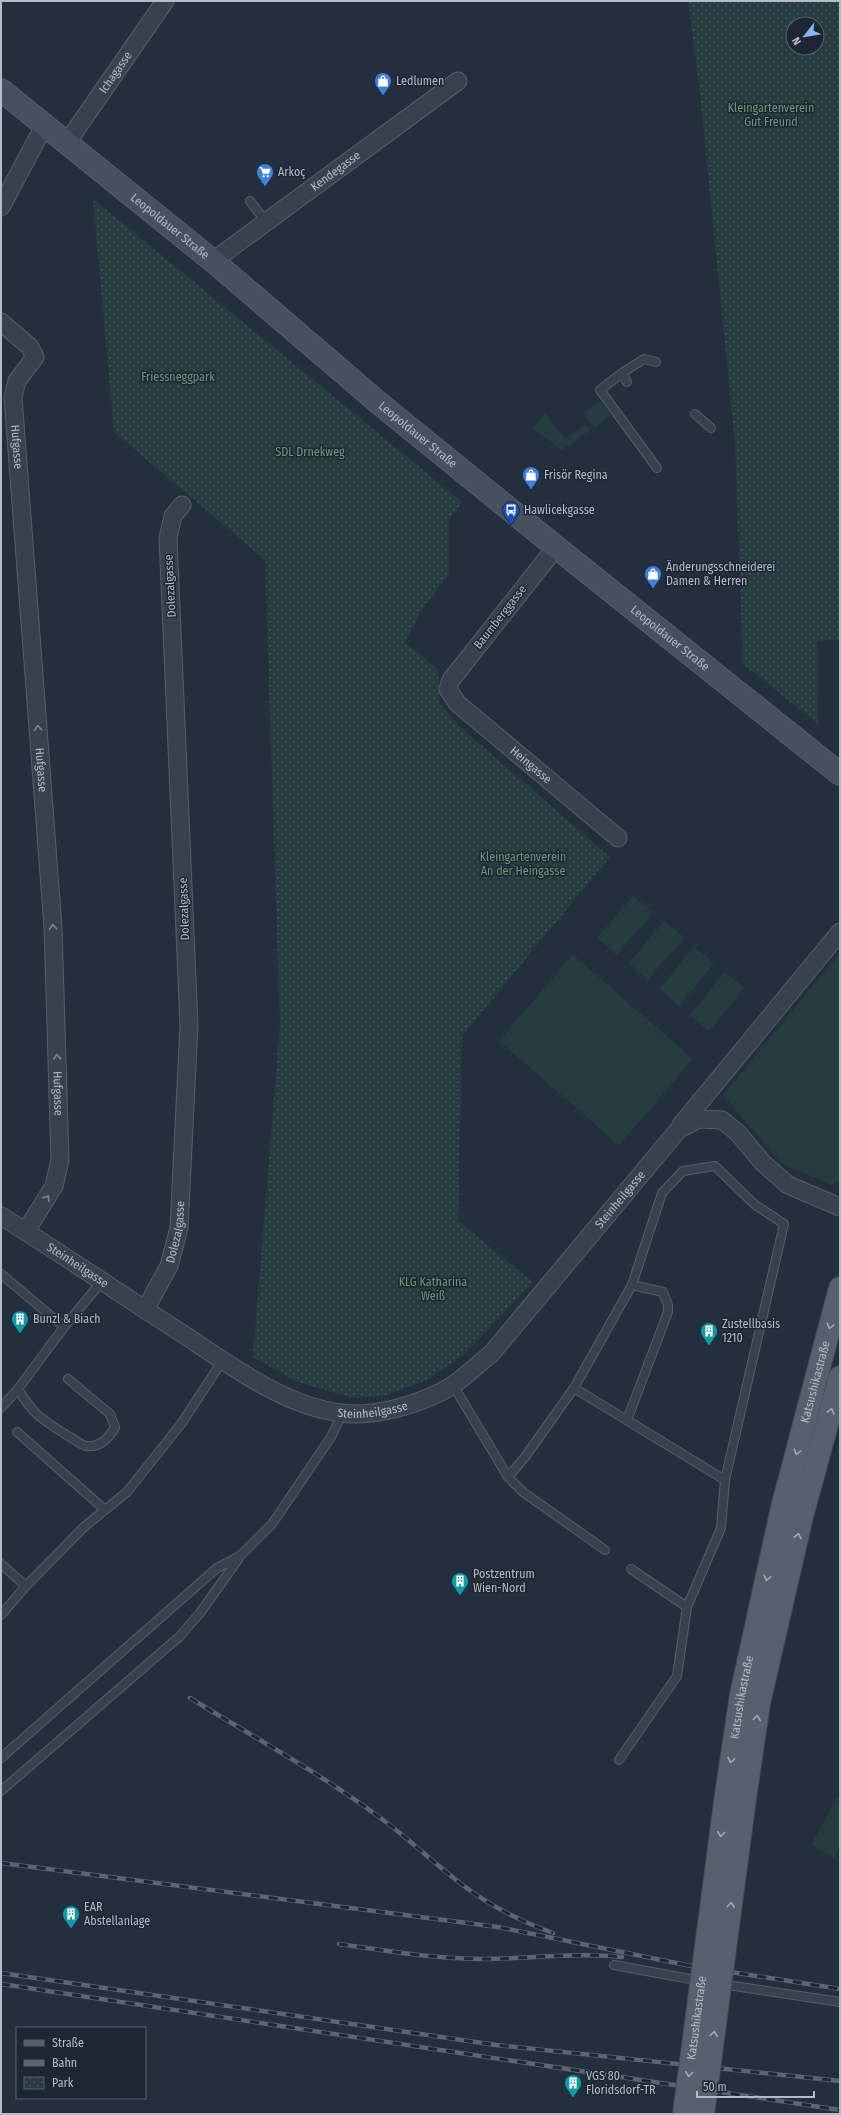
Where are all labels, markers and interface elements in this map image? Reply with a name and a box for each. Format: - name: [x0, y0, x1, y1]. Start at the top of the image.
- north arrow: [785, 16, 825, 56]
- text: N: [790, 35, 804, 47]
- street label: Ichagasse: [96, 49, 135, 96]
- shop icon: Ledlumen: [373, 71, 393, 96]
- place label: Ledlumen: [396, 74, 444, 88]
- park label: Kleingartenverein Gut Freund: [728, 101, 814, 129]
- street label: Kendegasse: [308, 148, 363, 194]
- supermarket icon: Arkoç: [255, 162, 275, 187]
- place label: Arkoç: [278, 165, 305, 179]
- street label: Leopoldauer Straße: [128, 190, 212, 262]
- park label: Friessneggpark: [141, 370, 215, 384]
- street label: Leopoldauer Straße: [376, 399, 460, 471]
- street label: Hufgasse: [8, 424, 25, 470]
- park label: SDL Drnekweg: [275, 445, 345, 459]
- shop icon: Frisör Regina: [521, 465, 541, 490]
- place label: Frisör Regina: [544, 468, 608, 482]
- bus stop icon: Hawlicekgasse: [501, 500, 521, 525]
- place label: Hawlicekgasse: [524, 503, 595, 517]
- street label: Dolezalgasse: [161, 554, 179, 618]
- place label: Änderungsschneiderei Damen & Herren: [666, 559, 775, 588]
- shop icon: Änderungsschneiderei Damen & Herren: [643, 564, 663, 589]
- street label: Baumberggasse: [471, 582, 529, 652]
- street label: Leopoldauer Straße: [628, 603, 712, 674]
- one-way arrow: [33, 725, 42, 731]
- street label: Heingasse: [507, 744, 555, 786]
- street label: Hufgasse: [32, 747, 50, 793]
- park label: Kleingartenverein An der Heingasse: [480, 850, 566, 878]
- street label: Dolezalgasse: [176, 877, 192, 941]
- one-way arrow: [48, 924, 57, 930]
- one-way arrow: [53, 1054, 61, 1060]
- street label: Hufgasse: [50, 1071, 66, 1116]
- street label: Steinheilgasse: [592, 1168, 648, 1231]
- one-way arrow: [42, 1195, 49, 1202]
- street label: Dolezalgasse: [163, 1200, 187, 1265]
- street label: Steinheilgasse: [44, 1240, 111, 1290]
- park label: KLG Katharina Weiß: [399, 1275, 467, 1303]
- building icon: Bunzl & Biach: [10, 1309, 30, 1334]
- place label: Bunzl & Biach: [33, 1312, 101, 1326]
- place label: Zustellbasis 1210: [722, 1317, 780, 1345]
- building icon: Zustellbasis 1210: [699, 1321, 719, 1346]
- one-way arrow: [826, 1322, 835, 1329]
- street label: Katsushikastraße: [798, 1339, 833, 1424]
- street label: Steinheilgasse: [337, 1399, 409, 1421]
- one-way arrow: [826, 1407, 835, 1414]
- one-way arrow: [793, 1448, 802, 1455]
- one-way arrow: [793, 1533, 801, 1540]
- place label: Postzentrum Wien-Nord: [473, 1567, 535, 1595]
- building icon: Postzentrum Wien-Nord: [450, 1571, 470, 1596]
- one-way arrow: [763, 1575, 771, 1581]
- street label: Katsushikastraße: [728, 1654, 756, 1740]
- one-way arrow: [752, 1715, 760, 1721]
- one-way arrow: [727, 1757, 736, 1763]
- one-way arrow: [717, 1831, 726, 1837]
- place label: EAR Abstellanlage: [84, 1900, 150, 1928]
- one-way arrow: [726, 1902, 735, 1908]
- building icon: EAR Abstellanlage: [61, 1904, 81, 1929]
- street label: Katsushikastraße: [684, 1975, 709, 2061]
- legend: [16, 2027, 146, 2099]
- one-way arrow: [709, 2031, 718, 2037]
- text: Straße: [52, 2036, 84, 2050]
- text: Bahn: [52, 2056, 77, 2070]
- place label: VGS 80 Floridsdorf-TR: [586, 2069, 656, 2097]
- one-way arrow: [685, 2071, 694, 2077]
- building icon: VGS 80 Floridsdorf-TR: [563, 2073, 583, 2098]
- scale bar: [697, 2073, 814, 2099]
- text: Park: [52, 2076, 74, 2090]
- text: 50 m: [703, 2080, 727, 2094]

